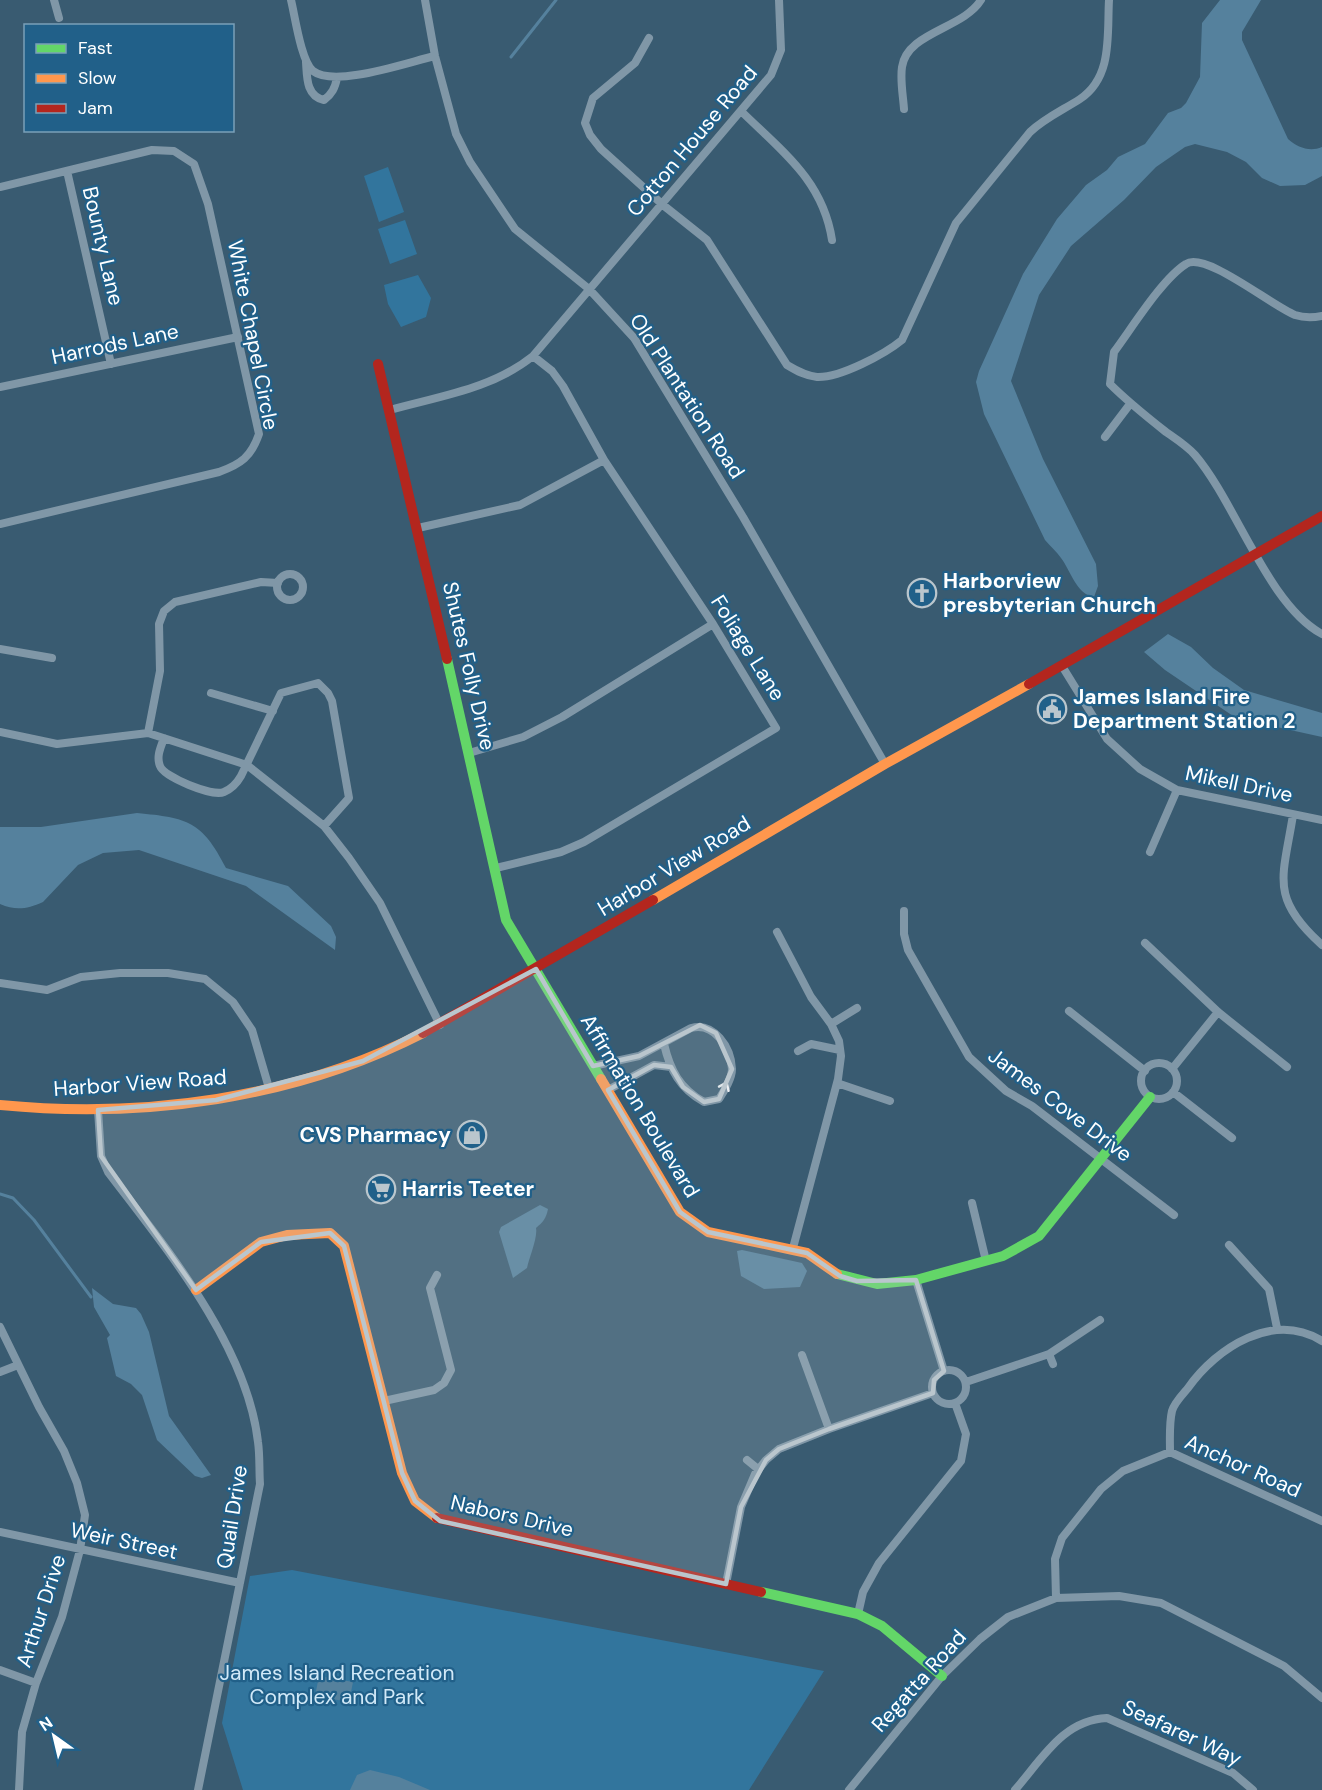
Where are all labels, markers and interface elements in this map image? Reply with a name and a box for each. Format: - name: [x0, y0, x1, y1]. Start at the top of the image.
- legend: [24, 24, 234, 132]
- text: Fast: [78, 36, 113, 60]
- street label: Cotton House Road: [621, 60, 763, 222]
- text: Slow: [78, 66, 117, 90]
- text: Jam: [78, 96, 113, 120]
- street label: Bounty Lane: [76, 184, 130, 308]
- street label: White Chapel Circle: [221, 238, 285, 432]
- street label: Old Plantation Road: [623, 308, 751, 484]
- street label: Harrods Lane: [49, 317, 181, 371]
- place label: Harborview presbyterian Church: [943, 567, 1156, 619]
- church icon: Harborview presbyterian Church: [906, 577, 938, 609]
- street label: Shutes Folly Drive: [436, 579, 502, 753]
- street label: Foliage Lane: [704, 590, 792, 706]
- place label: James Island Fire Department Station 2: [1073, 683, 1295, 735]
- public building icon: James Island Fire Department Station 2: [1036, 693, 1068, 725]
- street label: Mikell Drive: [1183, 759, 1295, 809]
- street label: Harbor View Road: [592, 809, 756, 923]
- street label: Affirmation Boulevard: [574, 1009, 706, 1203]
- street label: James Cove Drive: [982, 1042, 1138, 1168]
- street label: Harbor View Road: [52, 1063, 228, 1103]
- one-way arrow: [718, 1081, 730, 1092]
- shop icon: CVS Pharmacy: [456, 1119, 488, 1151]
- place label: CVS Pharmacy: [299, 1121, 451, 1149]
- supermarket icon: Harris Teeter: [365, 1173, 397, 1205]
- place label: Harris Teeter: [402, 1175, 535, 1203]
- street label: Anchor Road: [1180, 1428, 1306, 1504]
- street label: Quail Drive: [210, 1463, 254, 1571]
- street label: Nabors Drive: [448, 1488, 576, 1544]
- street label: Weir Street: [68, 1516, 180, 1566]
- street label: Arthur Drive: [10, 1551, 72, 1671]
- street label: Regatta Road: [865, 1624, 973, 1738]
- park label: James Island Recreation Complex and Park: [219, 1659, 455, 1711]
- street label: Seafarer Way: [1118, 1693, 1246, 1773]
- north arrow: [24, 1706, 84, 1766]
- text: N: [35, 1712, 57, 1736]

